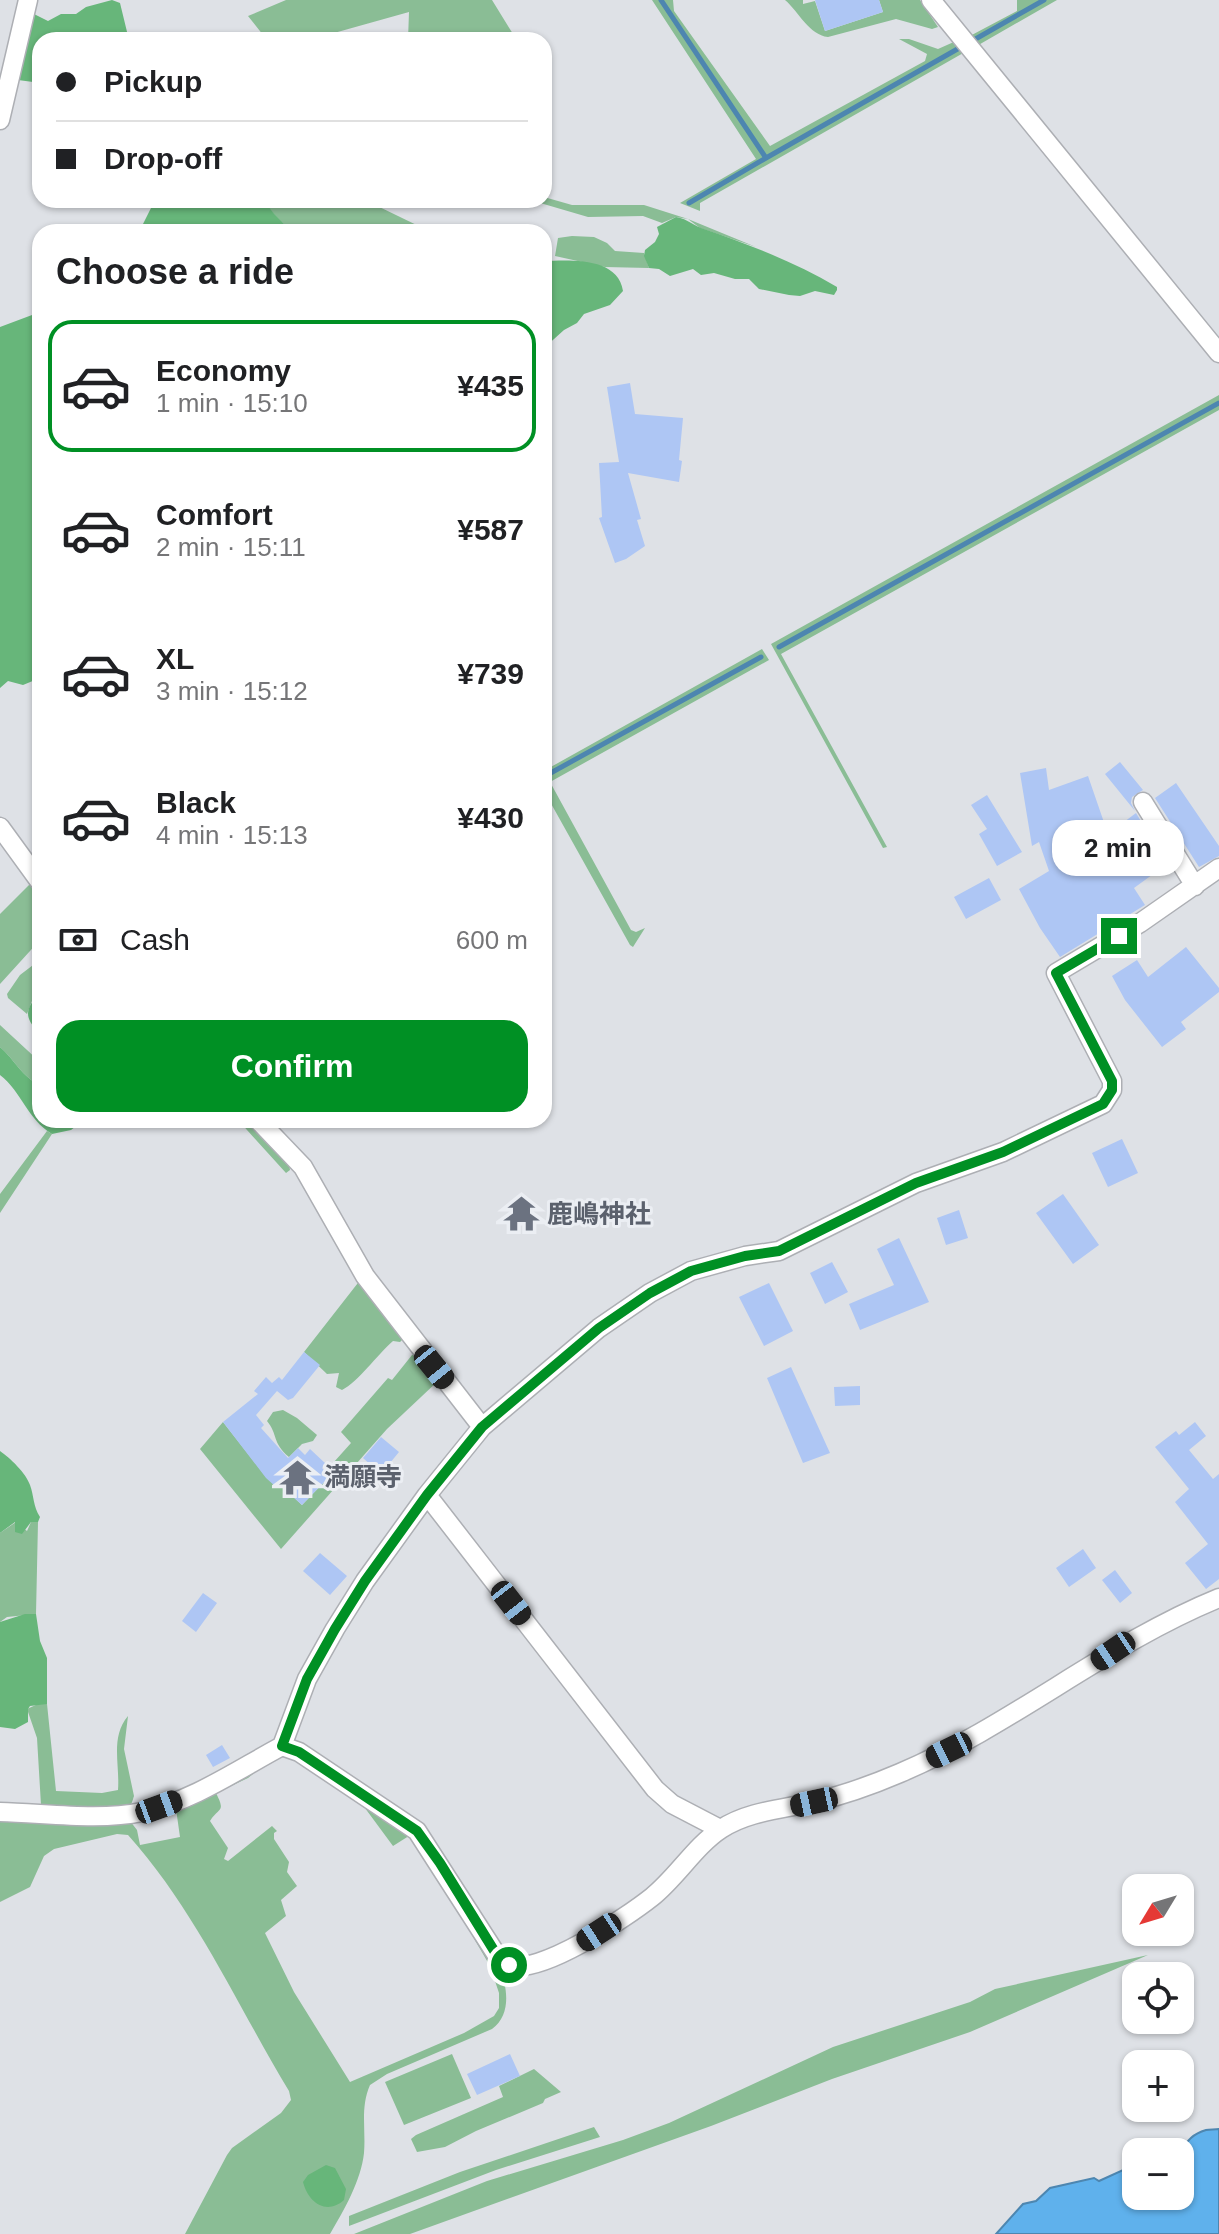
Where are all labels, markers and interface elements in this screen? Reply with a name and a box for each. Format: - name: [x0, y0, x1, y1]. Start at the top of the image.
- text: Pickup: [104, 65, 202, 98]
- text: Drop-off: [104, 142, 222, 175]
- text: Choose a ride: [56, 251, 294, 292]
- icon: car: [60, 350, 132, 422]
- text: Economy: [156, 354, 291, 387]
- text: ¥435: [457, 369, 524, 402]
- text: 1 min · 15:10: [156, 388, 308, 418]
- icon: car: [60, 494, 132, 566]
- text: Comfort: [156, 498, 273, 531]
- text: ¥587: [457, 513, 524, 546]
- text: 2 min · 15:11: [156, 532, 306, 562]
- icon: car: [60, 638, 132, 710]
- text: XL: [156, 642, 194, 675]
- text: ¥739: [457, 657, 524, 690]
- text: 3 min · 15:12: [156, 676, 308, 706]
- icon: car: [60, 782, 132, 854]
- text: Black: [156, 786, 236, 819]
- text: ¥430: [457, 801, 524, 834]
- text: 4 min · 15:13: [156, 820, 308, 850]
- callout: 2 min: [1053, 820, 1185, 876]
- text: 2 min: [1084, 833, 1152, 863]
- icon: cash: [56, 918, 100, 962]
- route end: [1101, 918, 1137, 954]
- text: Cash: [120, 923, 190, 956]
- text: 600 m: [456, 925, 528, 955]
- button: Confirm: [56, 1020, 528, 1112]
- temple icon: 鹿嶋神社: [502, 1195, 540, 1233]
- place label: 鹿嶋神社: [547, 1199, 651, 1229]
- car: [410, 1341, 458, 1393]
- temple icon: 満願寺: [279, 1458, 317, 1496]
- place label: 満願寺: [324, 1462, 402, 1492]
- car: [487, 1577, 535, 1629]
- car: [1086, 1628, 1140, 1674]
- car: [922, 1729, 976, 1771]
- car: [788, 1785, 840, 1819]
- car: [132, 1788, 186, 1826]
- north arrow: [1122, 1874, 1194, 1946]
- map controls: [1122, 1874, 1194, 2210]
- car: [572, 1909, 626, 1955]
- route start: [491, 1947, 527, 1983]
- button: locate: [1122, 1962, 1194, 2034]
- button: +: [1122, 2050, 1194, 2122]
- button: −: [1122, 2138, 1194, 2210]

